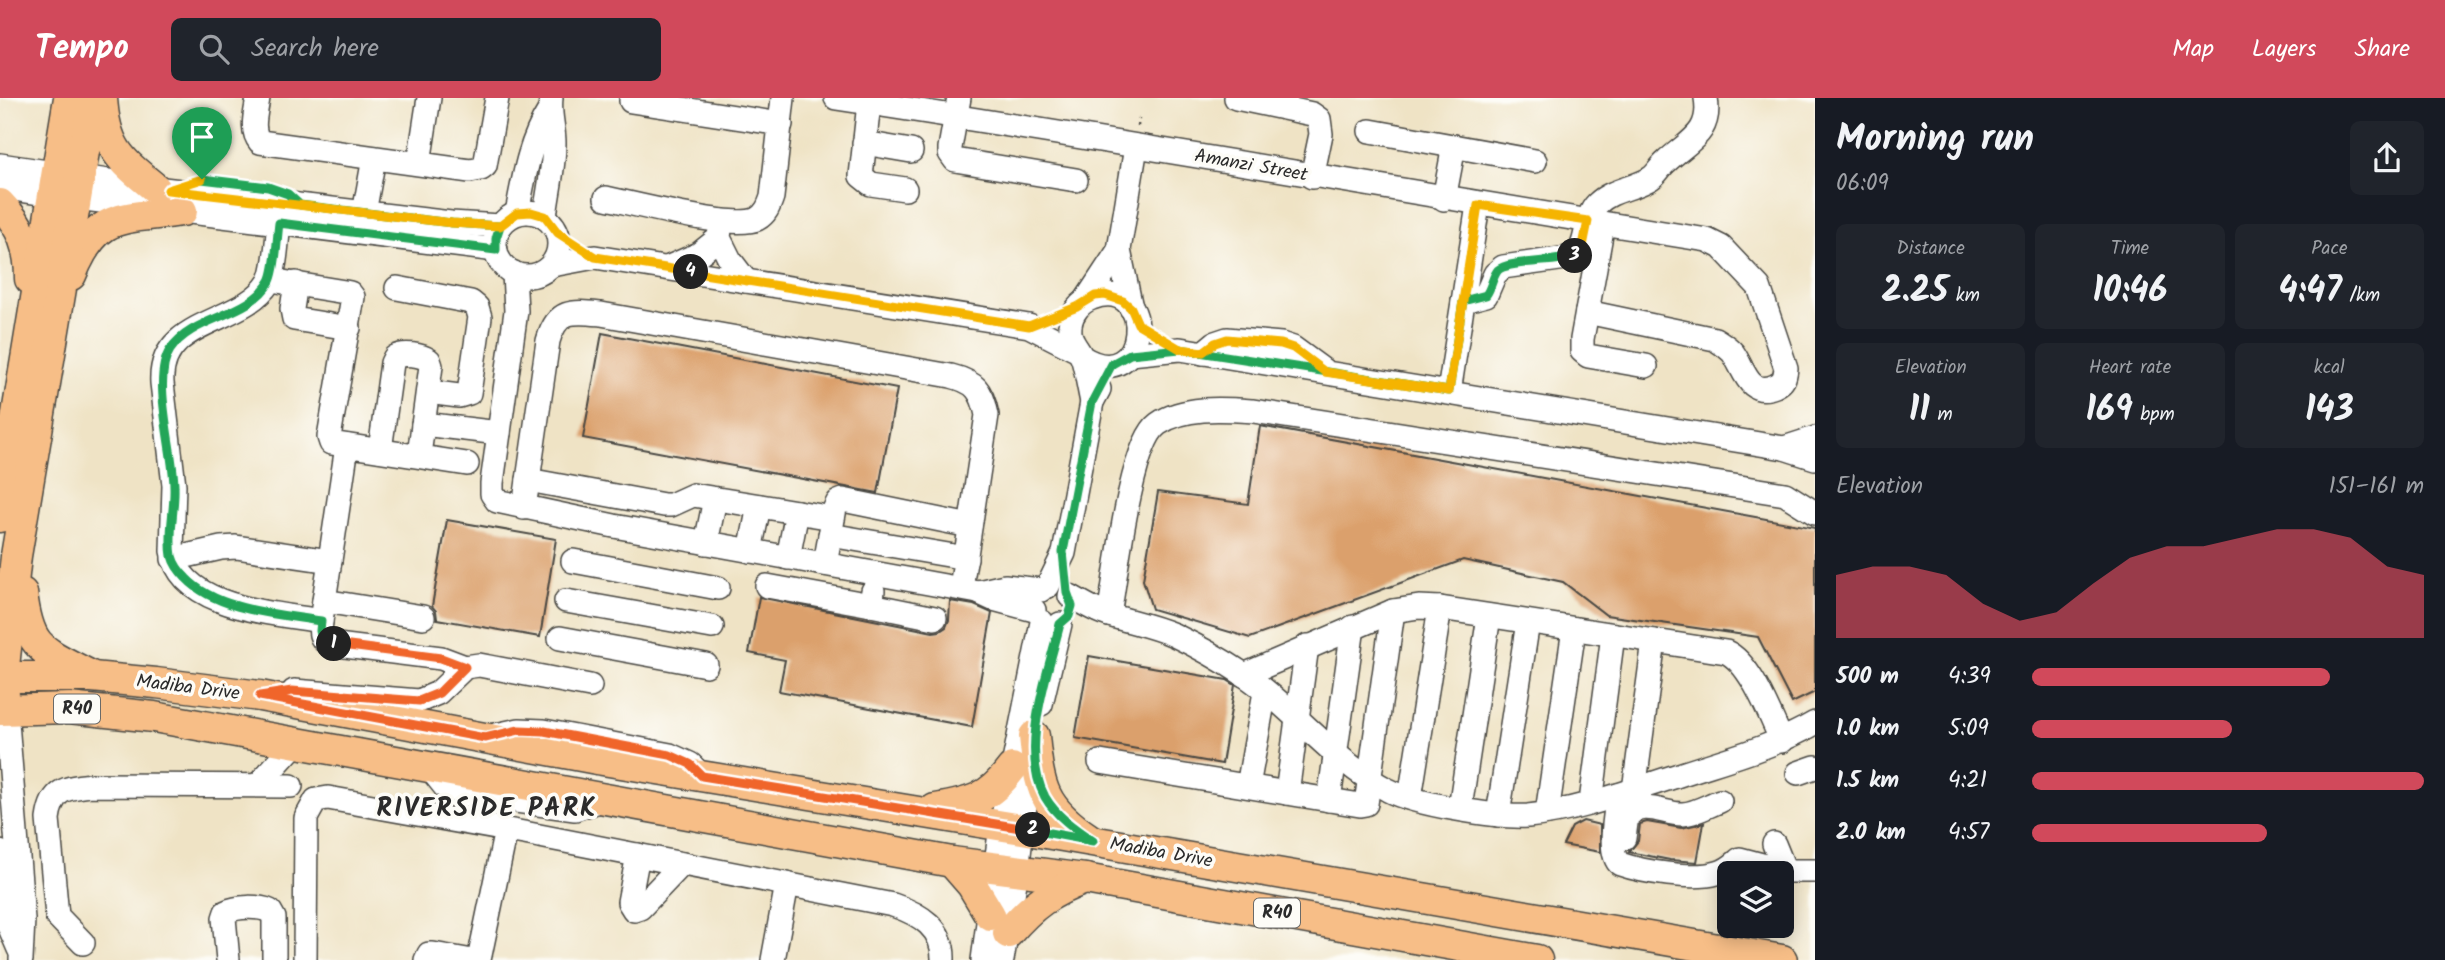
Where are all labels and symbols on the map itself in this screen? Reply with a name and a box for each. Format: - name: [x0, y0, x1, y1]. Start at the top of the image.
- pin: [172, 107, 232, 179]
- street label: Amanzi Street: [1192, 141, 1311, 191]
- pin: 3: [1558, 238, 1592, 274]
- pin: 4: [674, 254, 708, 290]
- pin: 1: [316, 626, 352, 662]
- street label: Madiba Drive: [135, 667, 242, 709]
- road number: R40: [54, 694, 100, 724]
- district label: RIVERSIDE PARK: [376, 788, 598, 830]
- pin: 2: [1016, 812, 1050, 848]
- street label: Madiba Drive: [1107, 829, 1215, 877]
- road number: R40: [1254, 898, 1300, 928]

